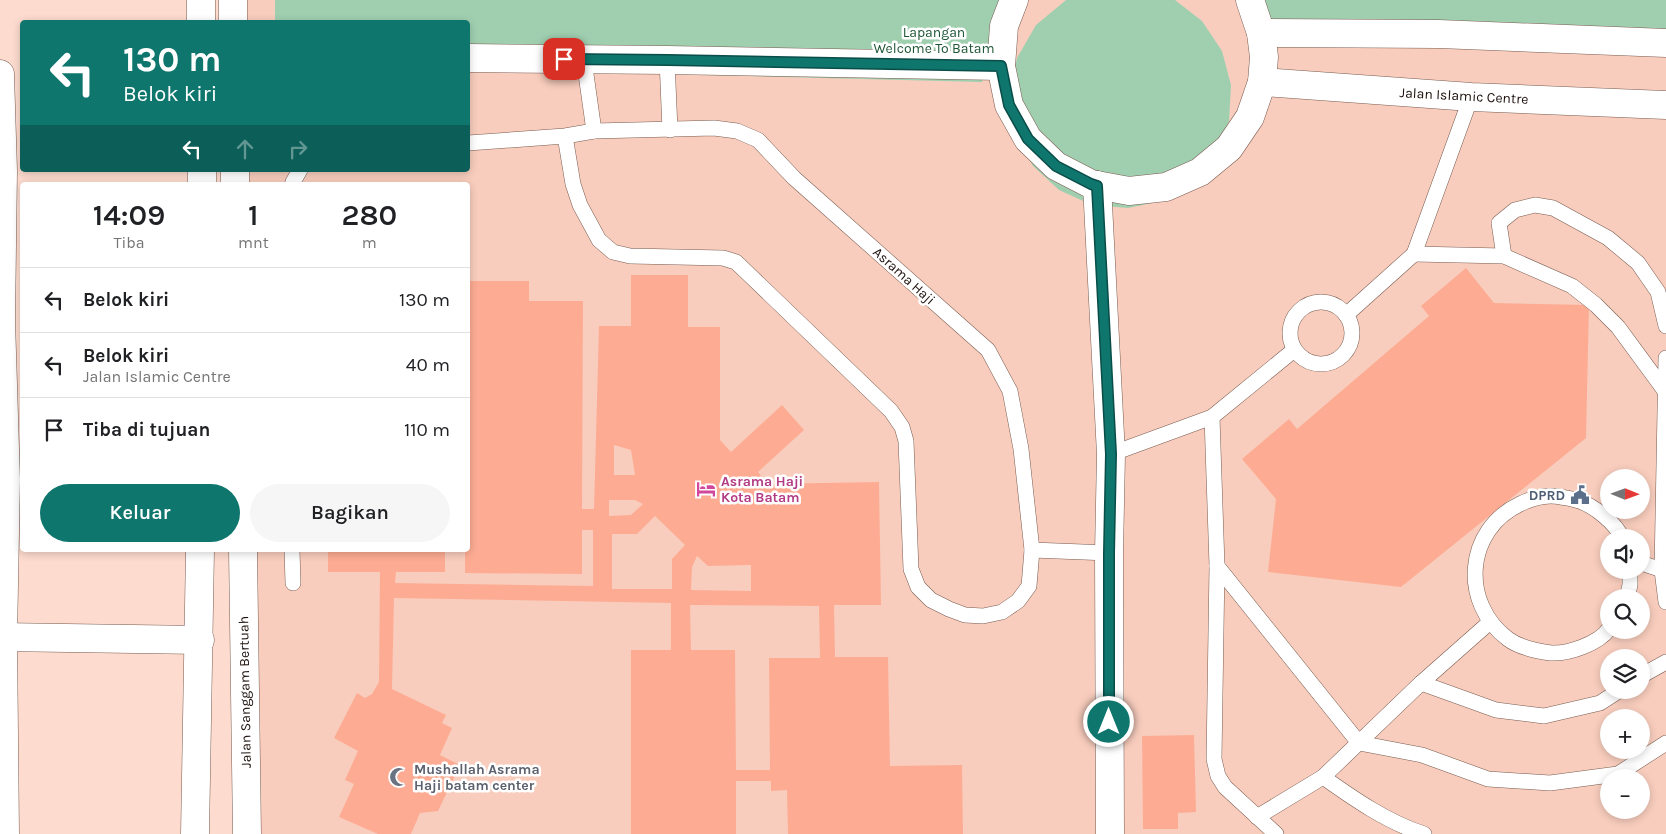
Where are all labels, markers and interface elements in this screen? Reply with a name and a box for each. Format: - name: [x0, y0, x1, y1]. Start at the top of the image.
- park label: Lapangan Welcome To Batam: [873, 24, 995, 57]
- pin: [543, 38, 585, 80]
- text: 130 m: [123, 39, 221, 80]
- icon: left: [40, 40, 105, 105]
- icon: arrive: [550, 45, 578, 73]
- text: Belok kiri: [123, 81, 217, 107]
- street label: Jalan Islamic Centre: [1399, 84, 1529, 108]
- icon: left: [178, 135, 206, 163]
- icon: ahead: [231, 135, 259, 163]
- icon: right: [284, 135, 312, 163]
- text: 14:09: [93, 197, 165, 233]
- text: 1: [248, 197, 259, 233]
- text: 280: [341, 197, 397, 233]
- text: Tiba: [113, 233, 145, 252]
- text: mnt: [238, 233, 269, 252]
- text: m: [362, 233, 377, 252]
- street label: Asrama Haji: [869, 244, 939, 308]
- icon: left: [40, 286, 68, 314]
- text: Belok kiri: [83, 289, 169, 311]
- text: 130 m: [399, 289, 450, 311]
- text: Belok kiri: [83, 345, 169, 367]
- icon: left: [40, 351, 68, 379]
- text: 40 m: [406, 354, 450, 376]
- text: Jalan Islamic Centre: [83, 367, 231, 386]
- icon: arrive: [40, 416, 68, 444]
- text: Tiba di tujuan: [83, 419, 210, 441]
- text: 110 m: [404, 419, 450, 441]
- north arrow: [1600, 469, 1650, 519]
- map controls: [1600, 469, 1650, 819]
- place label: Asrama Haji Kota Batam: [721, 473, 803, 506]
- hotel icon: Asrama Haji Kota Batam: [695, 478, 717, 500]
- button: Keluar: [40, 484, 240, 542]
- button: Bagikan: [250, 484, 450, 542]
- public building icon: DPRD: [1569, 484, 1591, 506]
- place label: DPRD: [1529, 487, 1565, 504]
- button: sound: [1600, 529, 1650, 579]
- button: search: [1600, 589, 1650, 639]
- street label: Jalan Sanggam Bertuah: [235, 616, 255, 768]
- button: layers: [1600, 649, 1650, 699]
- position arrow: [1082, 695, 1134, 747]
- button: +: [1600, 709, 1650, 759]
- place label: Mushallah Asrama Haji batam center: [414, 761, 540, 794]
- mosque icon: Mushallah Asrama Haji batam center: [388, 766, 410, 788]
- button: −: [1600, 769, 1650, 819]

